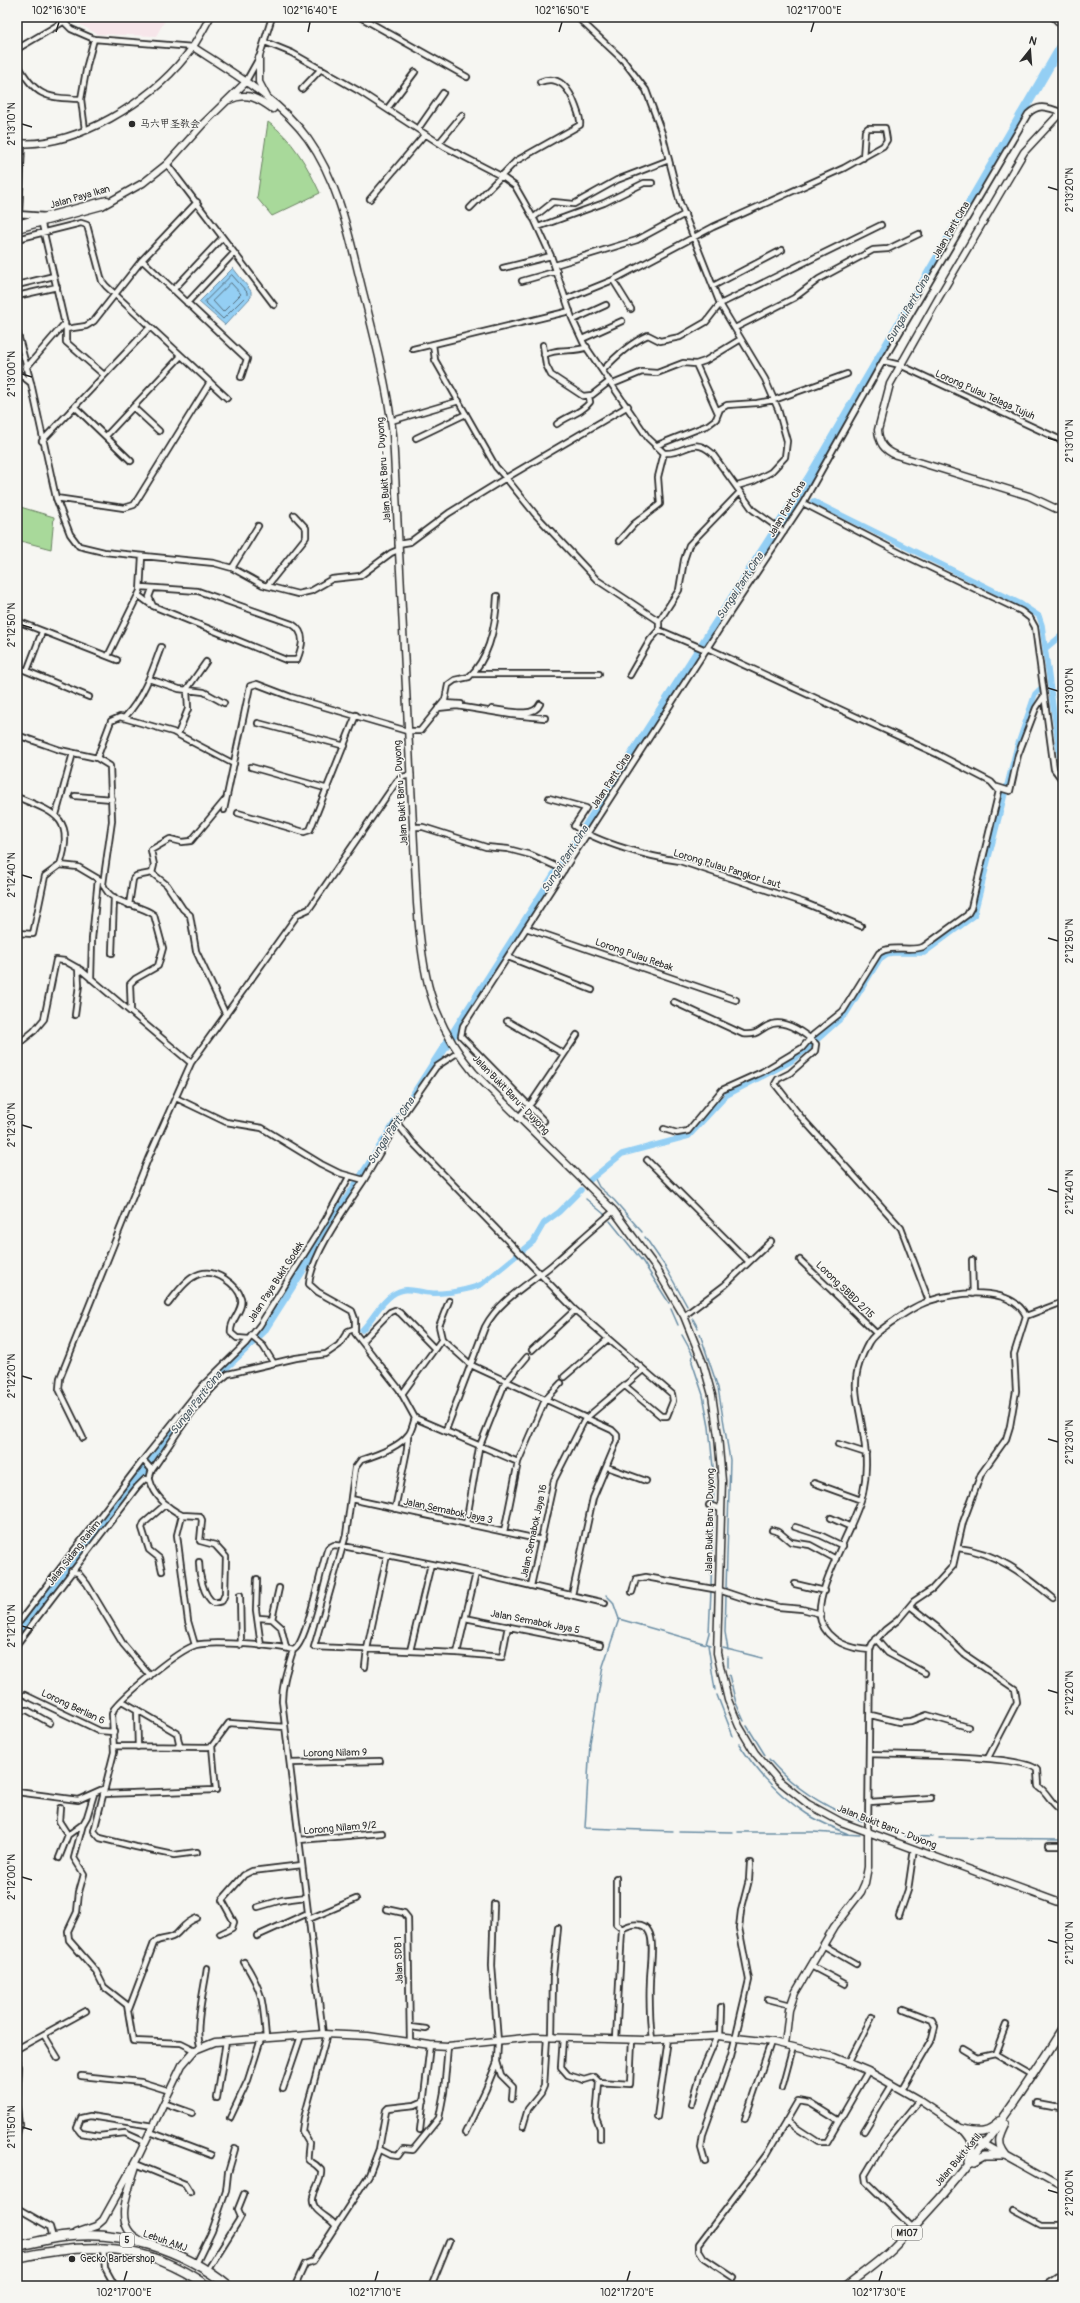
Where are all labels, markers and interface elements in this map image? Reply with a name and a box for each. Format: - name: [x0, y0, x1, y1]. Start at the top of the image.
- text: 102°16'30"E: [32, 5, 86, 17]
- text: 102°16'40"E: [283, 5, 337, 17]
- text: 102°16'50"E: [535, 5, 589, 17]
- text: 102°17'00"E: [787, 5, 841, 17]
- north arrow: [1010, 30, 1050, 70]
- text: N: [1027, 34, 1039, 48]
- text: 2°13'10"N: [6, 102, 18, 146]
- place label: 马六甲圣教会: [140, 118, 200, 130]
- marker: 马六甲圣教会: [127, 119, 137, 129]
- text: 2°13'20"N: [1064, 167, 1076, 212]
- street label: Jalan Paya Ikan: [49, 183, 112, 211]
- street label: Jalan Parit Cina: [930, 199, 972, 260]
- water label: Sungai Parit Cina: [883, 272, 933, 345]
- text: 2°13'00"N: [6, 351, 18, 397]
- street label: Lorong Pulau Telaga Tujuh: [933, 368, 1037, 423]
- street label: Jalan Bukit Baru - Duyong: [374, 417, 394, 523]
- text: 2°13'10"N: [1064, 419, 1076, 463]
- street label: Jalan Parit Cina: [766, 478, 809, 539]
- water label: Sungai Parit Cina: [714, 550, 767, 622]
- text: 2°12'50"N: [6, 603, 18, 647]
- text: 2°13'00"N: [1064, 668, 1076, 714]
- street label: Jalan Bukit Baru - Duyong: [391, 740, 411, 846]
- street label: Jalan Parit Cina: [589, 751, 634, 811]
- water label: Sungai Parit Cina: [539, 823, 592, 895]
- street label: Lorong Pulau Pangkor Laut: [672, 847, 783, 891]
- text: 2°12'40"N: [6, 852, 18, 897]
- text: 2°12'50"N: [1064, 919, 1076, 963]
- street label: Lorong Pulau Rebak: [593, 936, 675, 974]
- street label: Jalan Bukit Baru - Duyong: [470, 1053, 552, 1137]
- water label: Sungai Parit Cina: [365, 1095, 418, 1167]
- text: 2°12'30"N: [6, 1102, 18, 1147]
- text: 2°12'40"N: [1064, 1169, 1076, 1214]
- street label: Jalan Paya Bukit Godek: [245, 1239, 307, 1325]
- street label: Lorong SBBD 2/15: [813, 1259, 877, 1321]
- text: 2°12'20"N: [6, 1353, 18, 1398]
- water label: Sungai Parit Cina: [167, 1368, 225, 1437]
- text: 2°12'30"N: [1064, 1419, 1076, 1464]
- street label: Jalan Bukit Baru - Duyong: [703, 1468, 717, 1574]
- street label: Jalan Semabok Jaya 16: [518, 1483, 550, 1579]
- street label: Jalan Semabok Jaya 3: [402, 1496, 494, 1526]
- street label: Jalan Sidang Rahim: [45, 1518, 103, 1588]
- text: 2°12'10"N: [6, 1604, 18, 1648]
- street label: Jalan Semabok Jaya 5: [489, 1607, 581, 1637]
- text: 2°12'20"N: [1064, 1670, 1076, 1715]
- street label: Lorong Berlian 6: [39, 1687, 107, 1727]
- street label: Lorong Nilam 9: [303, 1746, 367, 1760]
- street label: Jalan Bukit Baru - Duyong: [836, 1802, 938, 1852]
- street label: Lorong Nilam 9/2: [303, 1819, 378, 1837]
- text: 2°12'00"N: [6, 1854, 18, 1900]
- text: 2°12'10"N: [1064, 1921, 1076, 1965]
- street label: Jalan SDB 1: [392, 1936, 406, 1984]
- text: 2°11'50"N: [6, 2105, 18, 2148]
- street label: Jalan Bukit Katil: [932, 2131, 984, 2189]
- text: 2°12'00"N: [1064, 2170, 1076, 2216]
- road number: M107: [892, 2226, 922, 2240]
- street label: Lebuh AMJ: [141, 2228, 189, 2254]
- road number: 5: [120, 2233, 134, 2247]
- place label: Gecko Barbershop: [80, 2253, 155, 2265]
- marker: Gecko Barbershop: [67, 2254, 77, 2264]
- text: 102°17'00"E: [97, 2287, 151, 2299]
- text: 102°17'10"E: [349, 2287, 401, 2299]
- text: 102°17'20"E: [600, 2287, 654, 2299]
- text: 102°17'30"E: [852, 2287, 906, 2299]

